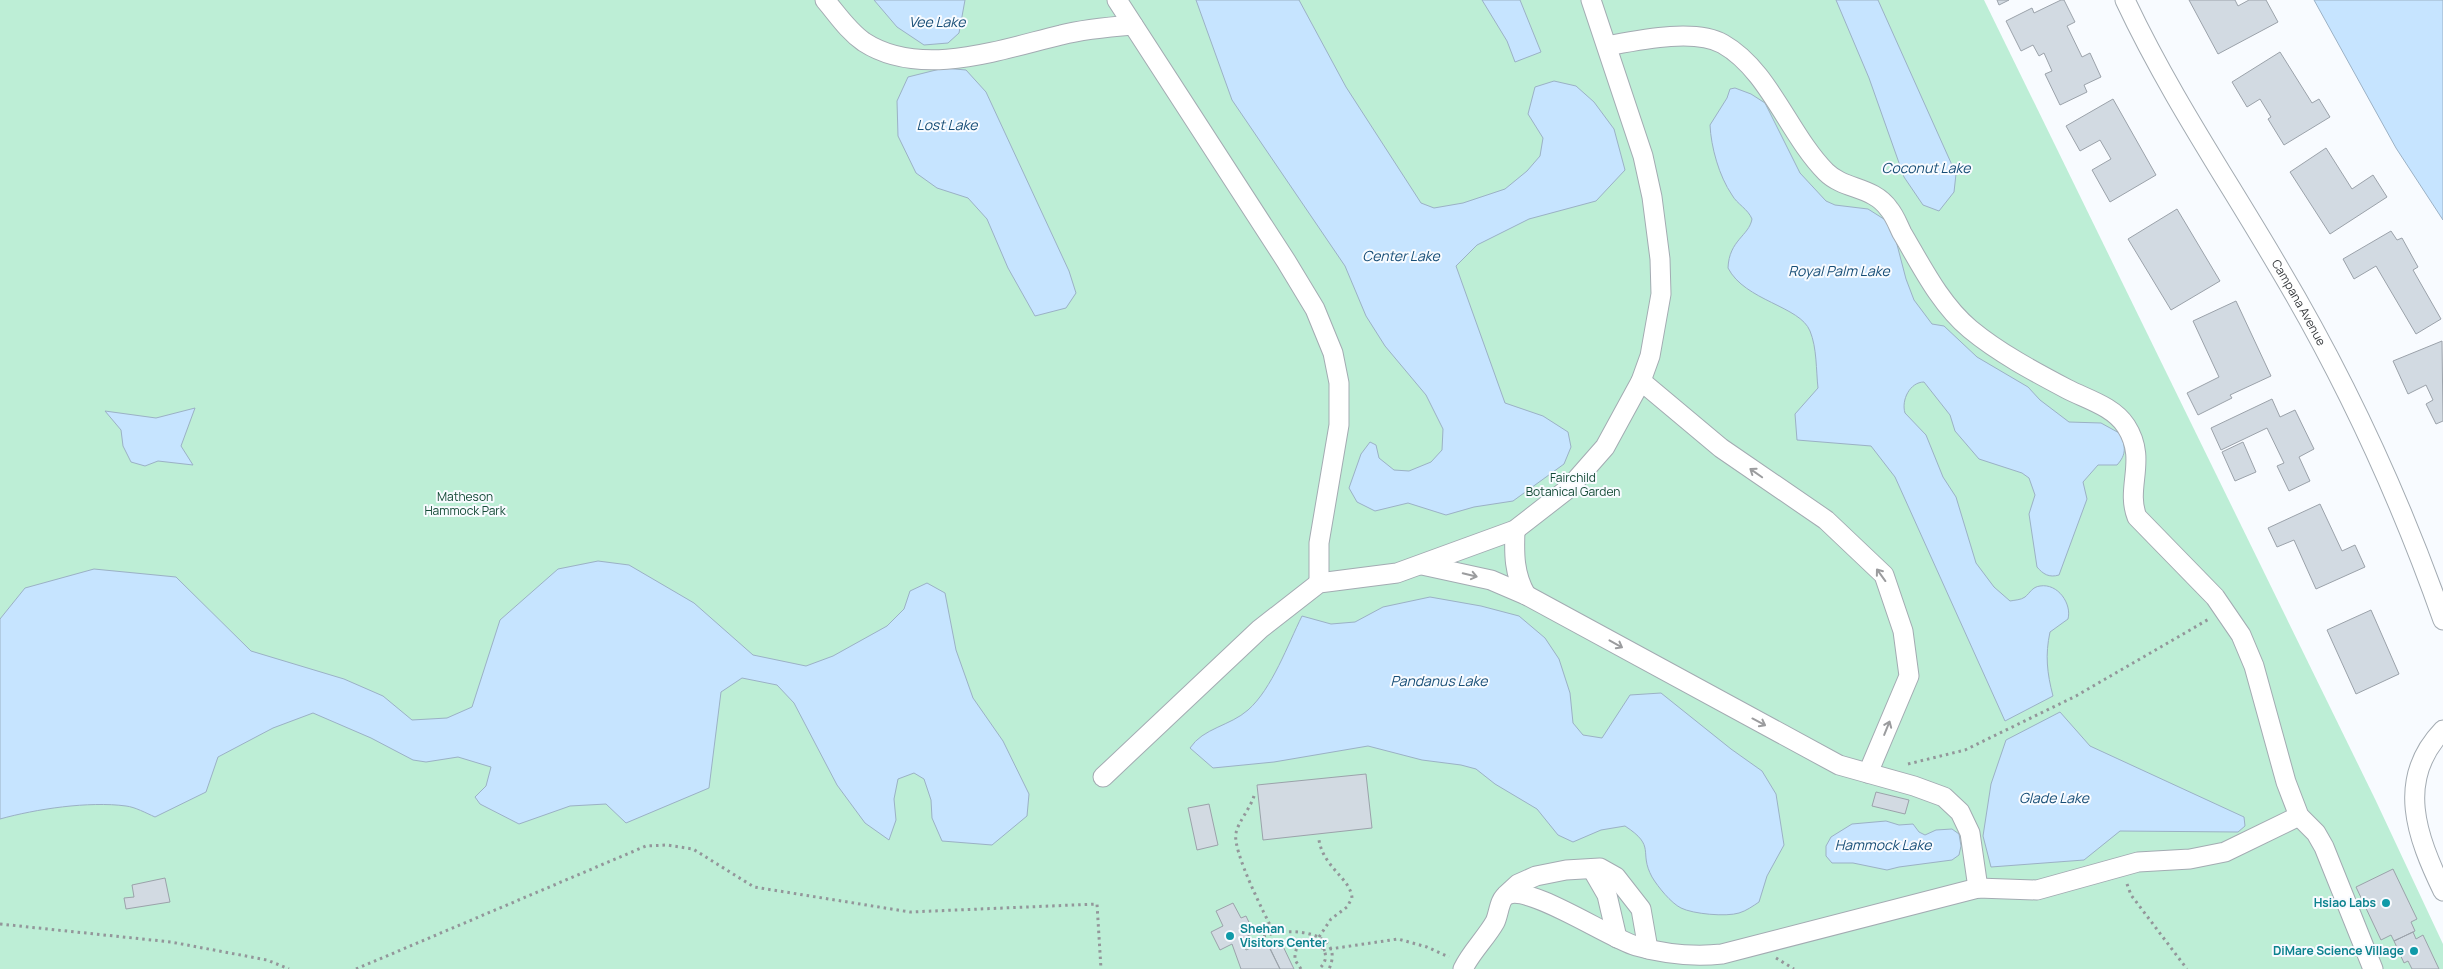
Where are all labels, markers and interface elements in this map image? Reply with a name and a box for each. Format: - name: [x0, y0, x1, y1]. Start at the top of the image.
- water label: Vee Lake: [909, 12, 966, 31]
- water label: Lost Lake: [916, 115, 978, 134]
- water label: Coconut Lake: [1881, 158, 1971, 177]
- water label: Center Lake: [1362, 246, 1441, 265]
- street label: Campana Avenue: [2268, 256, 2330, 348]
- water label: Royal Palm Lake: [1788, 261, 1891, 280]
- one-way arrow: [1749, 467, 1763, 478]
- park label: Fairchild Botanical Garden: [1526, 469, 1620, 500]
- park label: Matheson Hammock Park: [424, 488, 507, 519]
- one-way arrow: [1876, 568, 1887, 581]
- one-way arrow: [1461, 571, 1477, 580]
- one-way arrow: [1608, 640, 1623, 650]
- water label: Pandanus Lake: [1391, 671, 1488, 690]
- one-way arrow: [1751, 717, 1766, 727]
- one-way arrow: [1883, 721, 1892, 736]
- water label: Glade Lake: [2019, 788, 2090, 807]
- water label: Hammock Lake: [1835, 835, 1932, 854]
- place label: Hsiao Labs: [2314, 894, 2376, 911]
- marker: Hsiao Labs: [2380, 897, 2392, 909]
- place label: Shehan Visitors Center: [1240, 920, 1327, 951]
- marker: Shehan Visitors Center: [1224, 930, 1236, 942]
- place label: DiMare Science Village: [2273, 942, 2404, 959]
- marker: DiMare Science Village: [2408, 945, 2420, 957]

